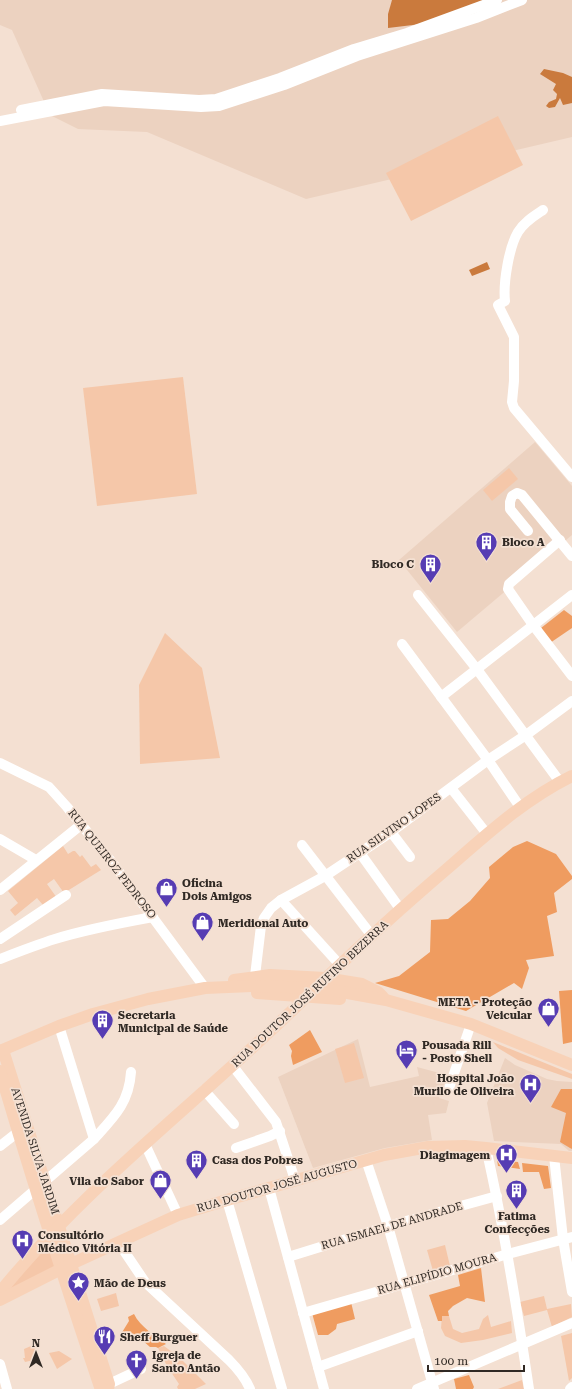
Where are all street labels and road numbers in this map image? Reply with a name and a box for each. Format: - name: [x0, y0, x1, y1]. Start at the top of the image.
- street label: RUA SILVINO LOPES: [344, 790, 444, 866]
- street label: RUA QUEIROZ PEDROSO: [65, 807, 159, 921]
- street label: RUA DOUTOR JOSÉ RUFINO BEZERRA: [229, 917, 391, 1070]
- street label: AVENIDA SILVA JARDIM: [8, 1086, 62, 1216]
- street label: RUA DOUTOR JOSÉ AUGUSTO: [195, 1156, 359, 1215]
- street label: RUA ISMAEL DE ANDRADE: [320, 1200, 464, 1252]
- street label: RUA ELIPÍDIO MOURA: [376, 1250, 498, 1297]

